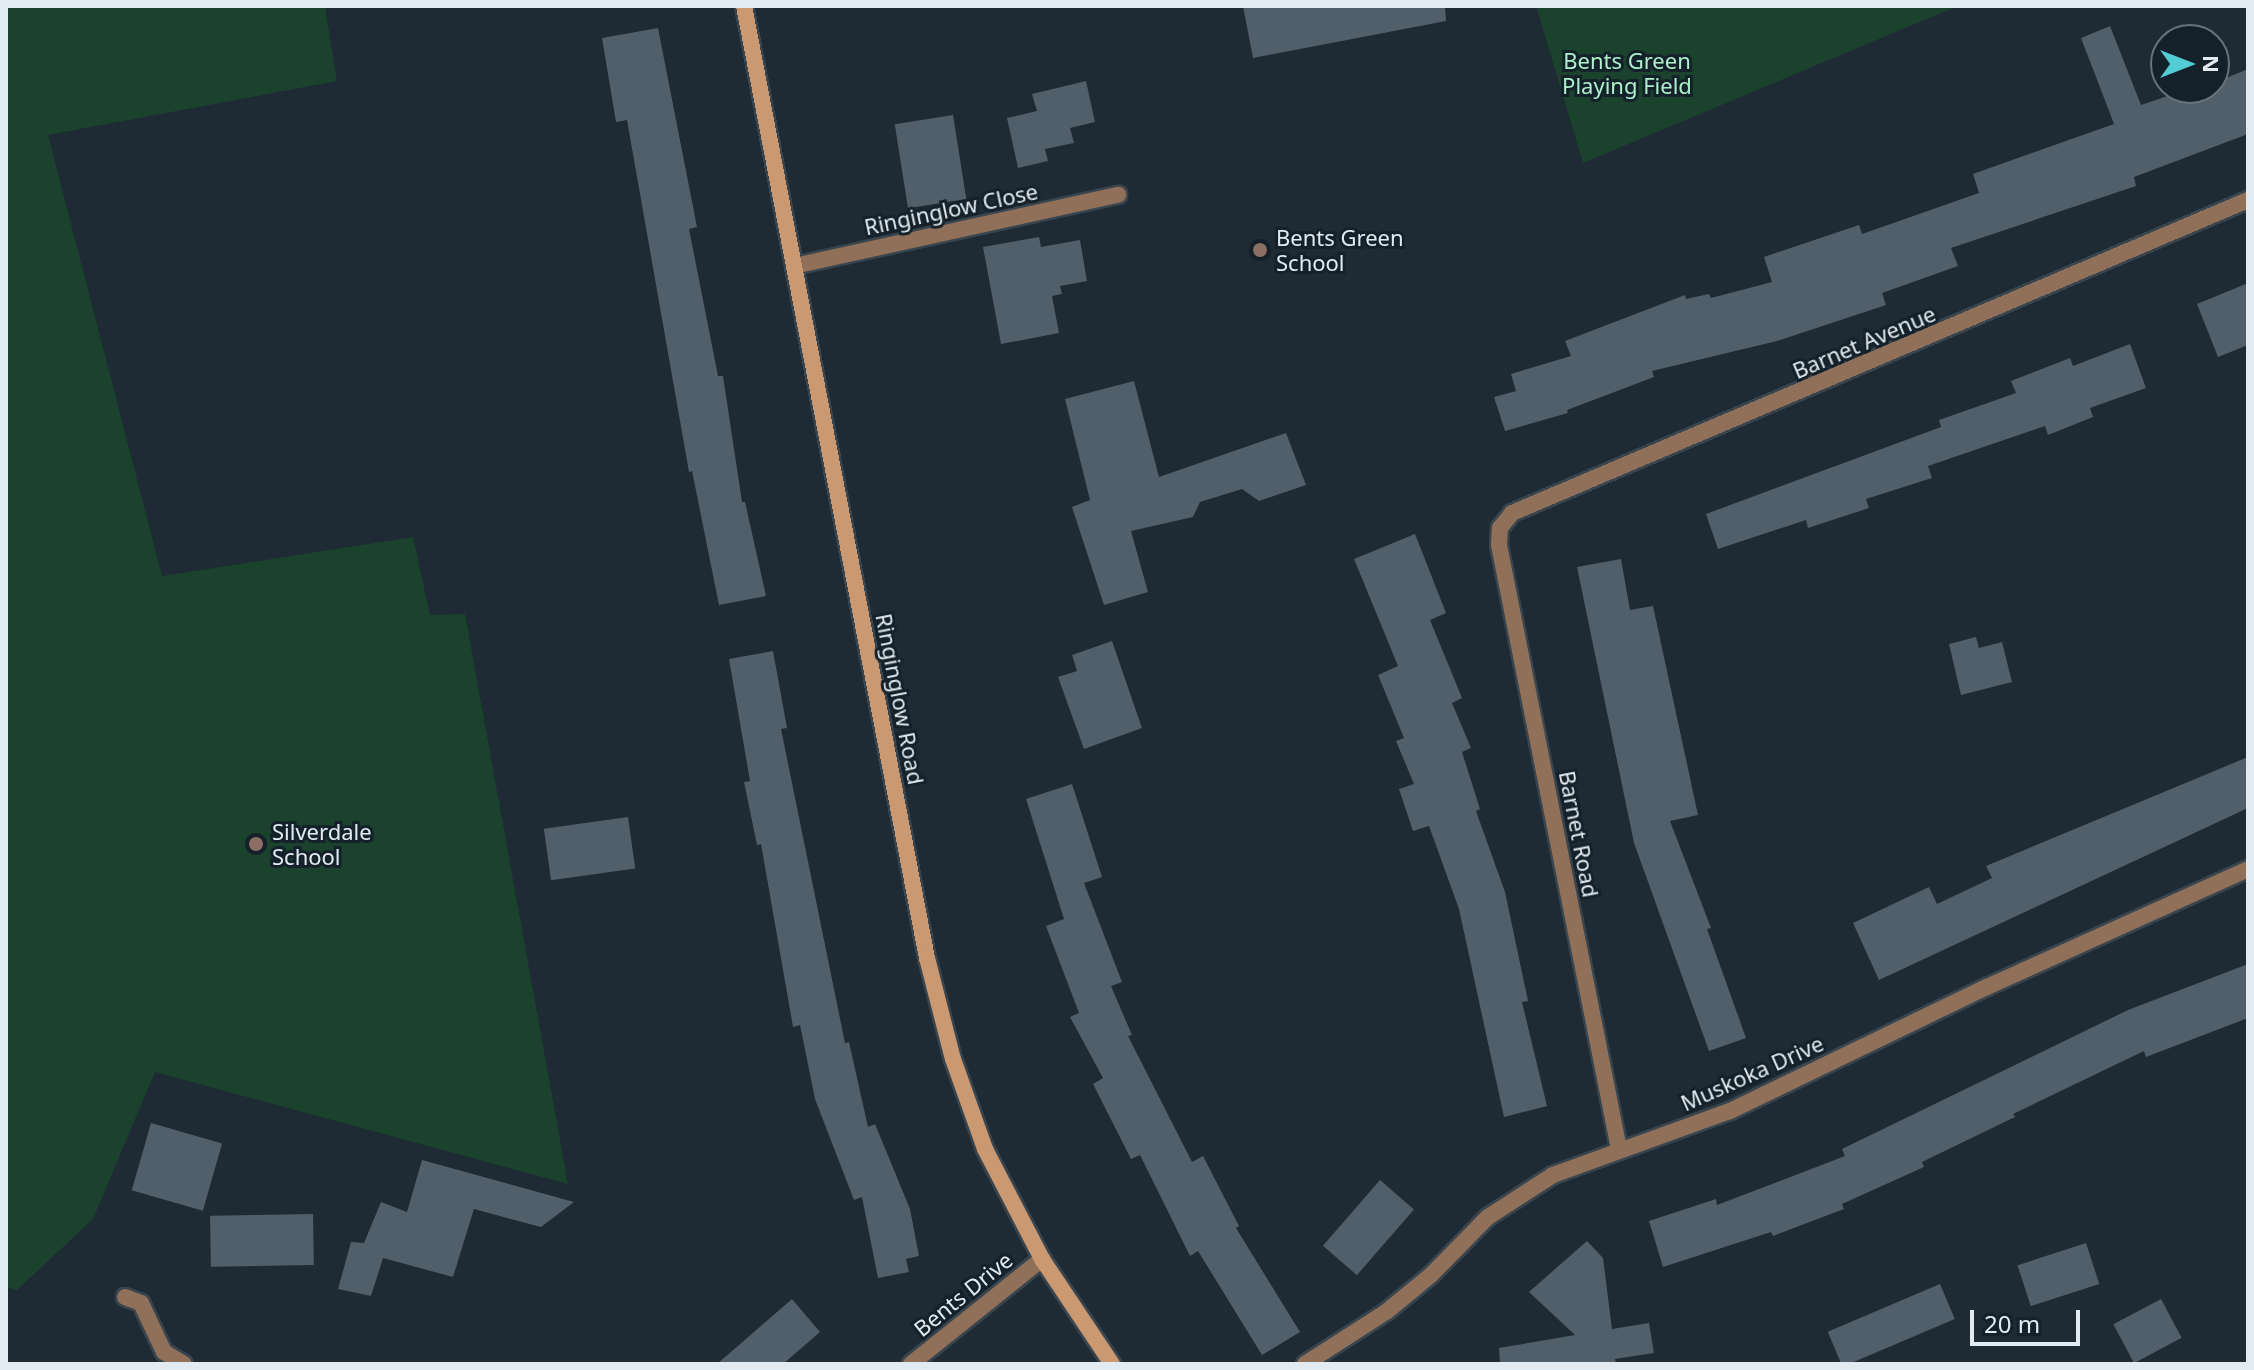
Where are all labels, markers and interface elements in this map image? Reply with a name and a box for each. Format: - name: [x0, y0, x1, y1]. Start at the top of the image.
- north arrow: [2150, 24, 2230, 104]
- park label: Bents Green Playing Field: [1562, 47, 1692, 98]
- text: N: [2197, 55, 2227, 73]
- street label: Ringinglow Close: [862, 178, 1040, 240]
- place label: Bents Green School: [1276, 224, 1404, 276]
- marker: Bents Green School: [1251, 241, 1269, 259]
- street label: Barnet Avenue: [1789, 300, 1939, 384]
- street label: Ringinglow Road: [870, 611, 930, 787]
- street label: Barnet Road: [1554, 769, 1604, 899]
- place label: Silverdale School: [272, 818, 372, 870]
- marker: Silverdale School: [247, 835, 265, 853]
- street label: Muskoka Drive: [1677, 1030, 1827, 1116]
- street label: Bents Drive: [908, 1246, 1018, 1342]
- scale bar: [1974, 1294, 2084, 1344]
- text: 20 m: [1984, 1307, 2040, 1340]

